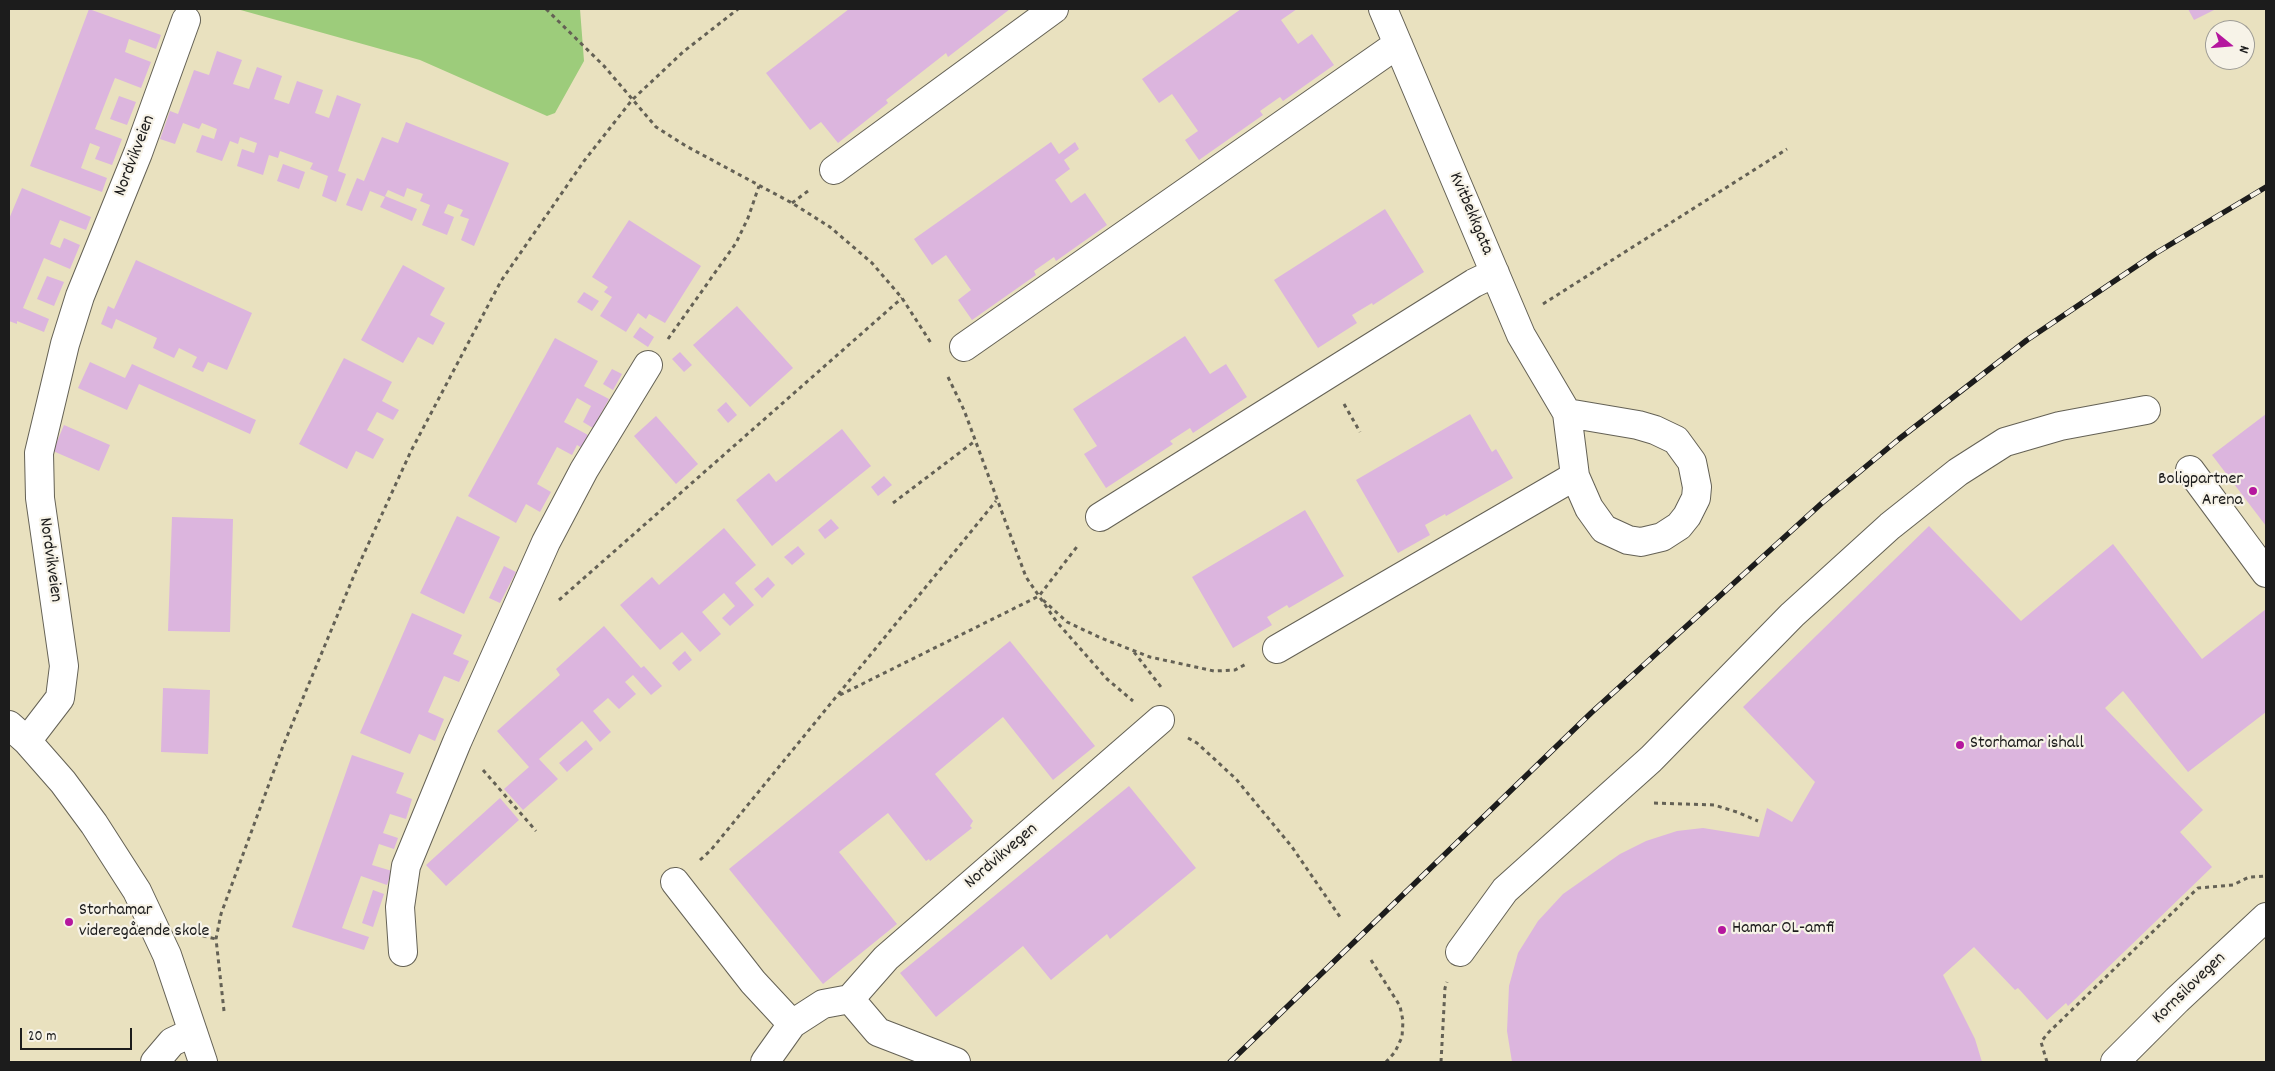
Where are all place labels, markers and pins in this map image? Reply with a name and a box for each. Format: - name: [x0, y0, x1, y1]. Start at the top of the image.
- place label: Boligpartner Arena: [2158, 470, 2243, 512]
- marker: Boligpartner Arena: [2247, 485, 2259, 497]
- place label: Storhamar ishall: [1970, 734, 2084, 756]
- marker: Storhamar ishall: [1954, 739, 1966, 751]
- place label: Storhamar videregående skole: [79, 901, 210, 944]
- marker: Storhamar videregående skole: [63, 916, 75, 928]
- place label: Hamar OL-amfi: [1732, 919, 1834, 941]
- marker: Hamar OL-amfi: [1716, 924, 1728, 936]

